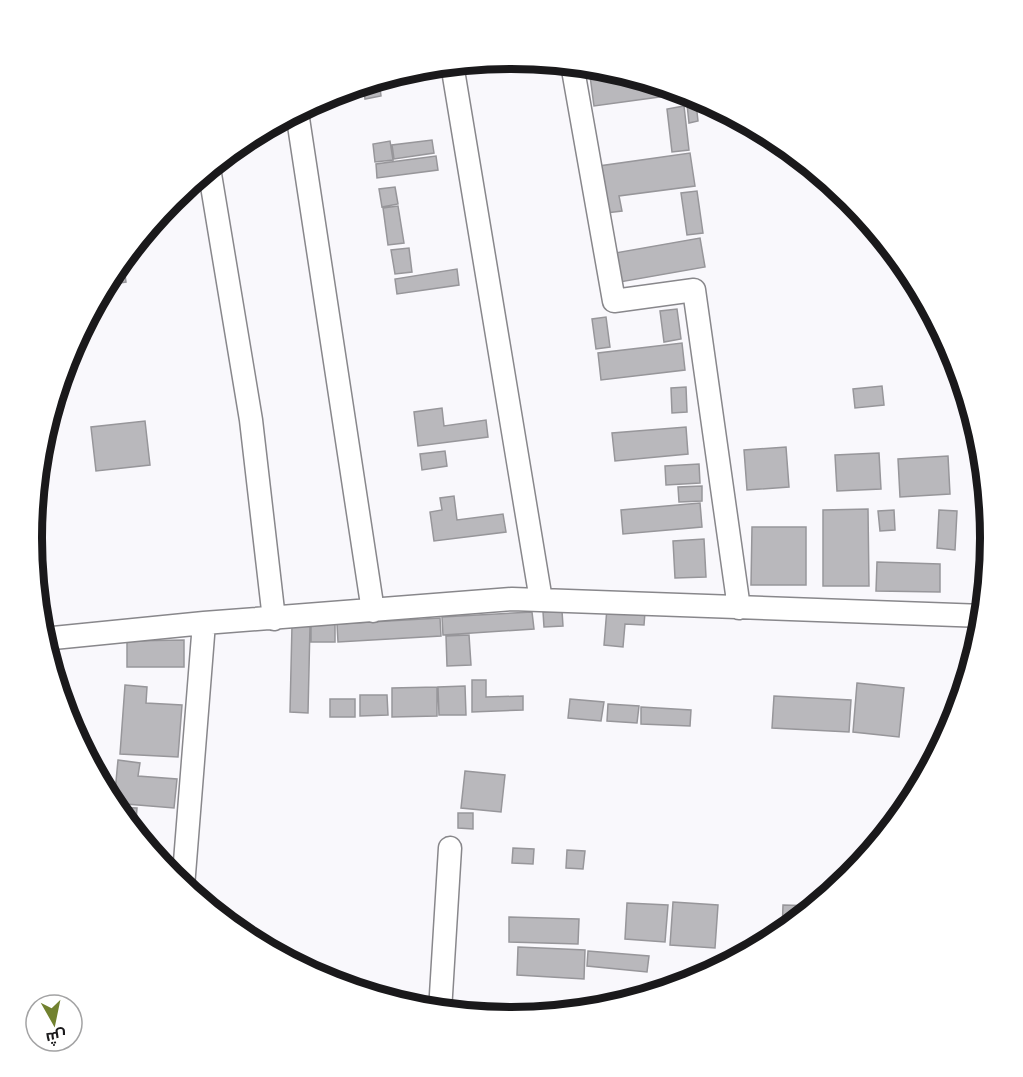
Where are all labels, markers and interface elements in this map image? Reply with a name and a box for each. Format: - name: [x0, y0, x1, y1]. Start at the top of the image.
- north arrow: [24, 993, 84, 1053]
- text: ش: [45, 1026, 68, 1049]

